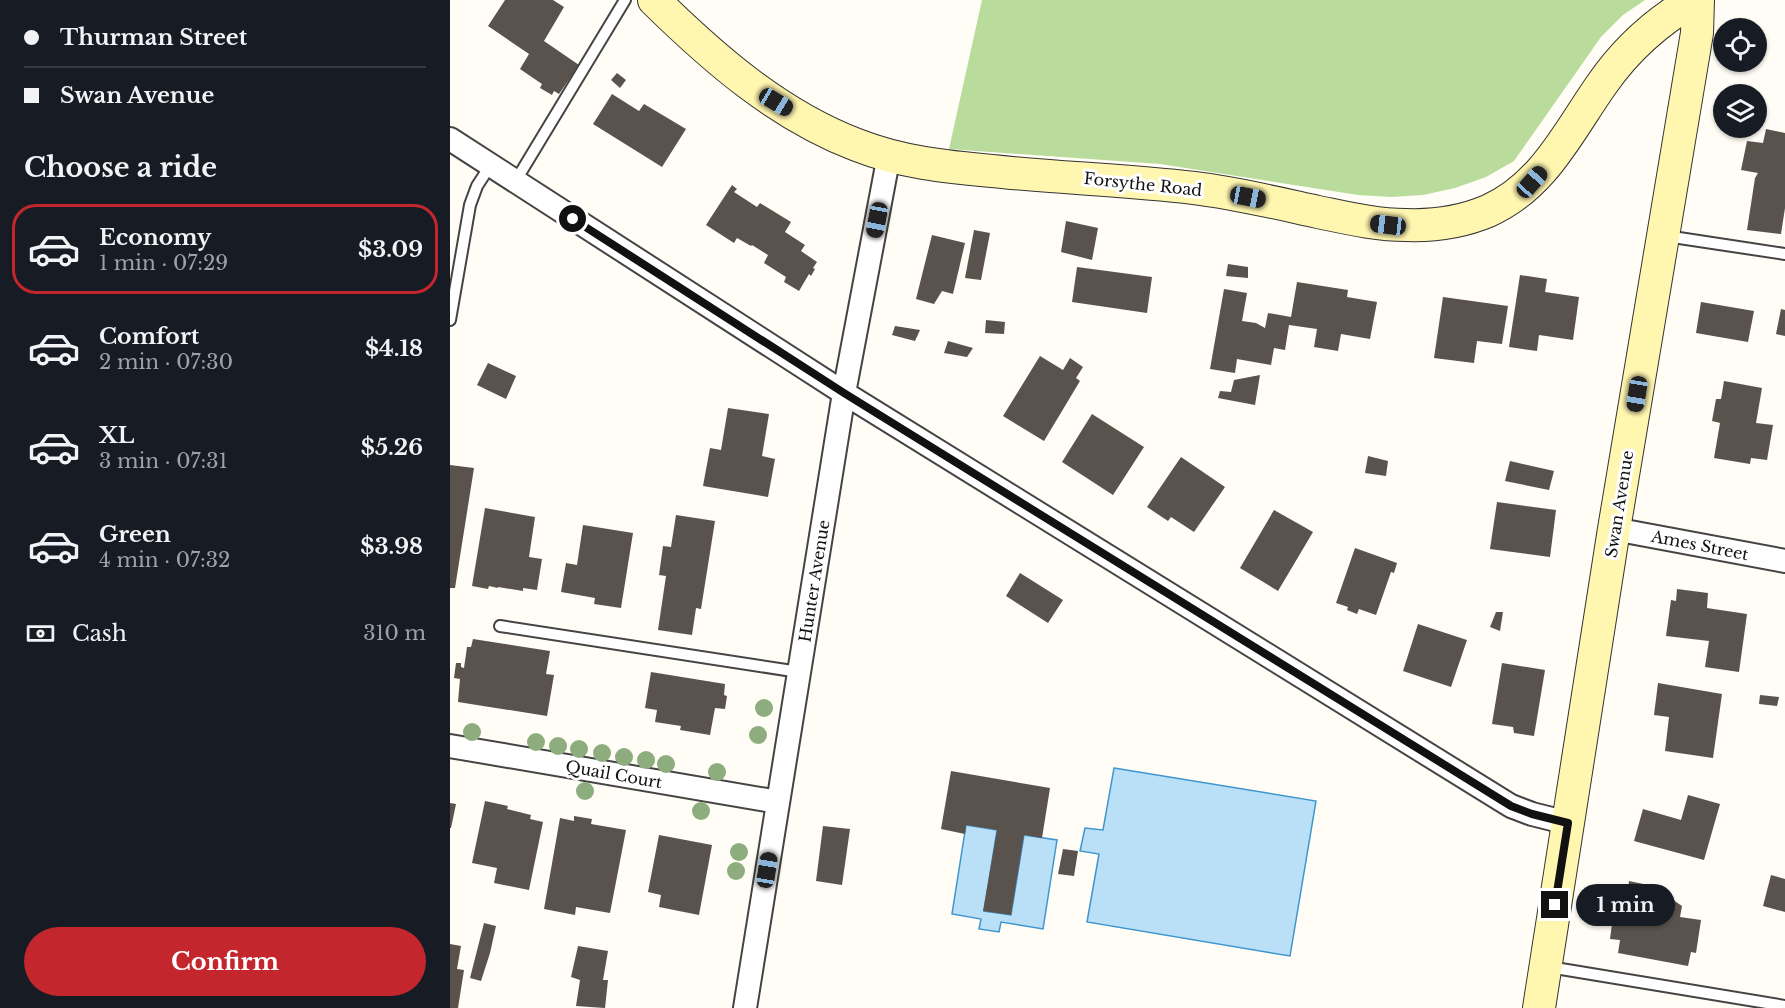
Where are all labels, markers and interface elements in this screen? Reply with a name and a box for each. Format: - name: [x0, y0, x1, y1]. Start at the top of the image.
- map controls: [1713, 18, 1767, 138]
- button: locate: [1713, 18, 1767, 72]
- text: Thurman Street: [60, 24, 247, 51]
- text: Swan Avenue: [60, 82, 214, 109]
- button: layers: [1713, 84, 1767, 138]
- car: [756, 85, 796, 119]
- text: Choose a ride: [24, 151, 217, 184]
- car: [1513, 163, 1551, 201]
- street label: Forsythe Road: [1083, 168, 1203, 200]
- car: [1229, 185, 1267, 209]
- car: [865, 201, 889, 239]
- route start: [559, 205, 586, 232]
- car: [1369, 214, 1407, 236]
- icon: car: [27, 222, 81, 276]
- text: Economy: [99, 224, 211, 251]
- text: $3.09: [358, 236, 423, 263]
- text: 1 min · 07:29: [99, 251, 228, 275]
- icon: car: [27, 321, 81, 375]
- text: Comfort: [99, 323, 199, 350]
- text: $4.18: [365, 335, 423, 362]
- text: 2 min · 07:30: [99, 350, 233, 374]
- car: [1625, 375, 1649, 413]
- icon: car: [27, 420, 81, 474]
- text: XL: [99, 422, 134, 449]
- text: $5.26: [361, 434, 423, 461]
- text: 3 min · 07:31: [99, 449, 228, 473]
- street label: Swan Avenue: [1601, 449, 1637, 559]
- street label: Hunter Avenue: [794, 518, 834, 644]
- icon: car: [27, 519, 81, 573]
- text: Green: [99, 521, 171, 548]
- street label: Ames Street: [1649, 526, 1750, 564]
- text: $3.98: [360, 533, 423, 560]
- text: 4 min · 07:32: [99, 548, 230, 572]
- icon: cash: [24, 617, 57, 650]
- text: Cash: [72, 620, 127, 647]
- text: 310 m: [363, 621, 426, 645]
- street label: Quail Court: [564, 756, 664, 792]
- car: [755, 851, 779, 889]
- callout: 1 min: [1576, 884, 1675, 926]
- route end: [1541, 891, 1568, 918]
- text: 1 min: [1597, 893, 1654, 917]
- button: Confirm: [24, 927, 426, 996]

